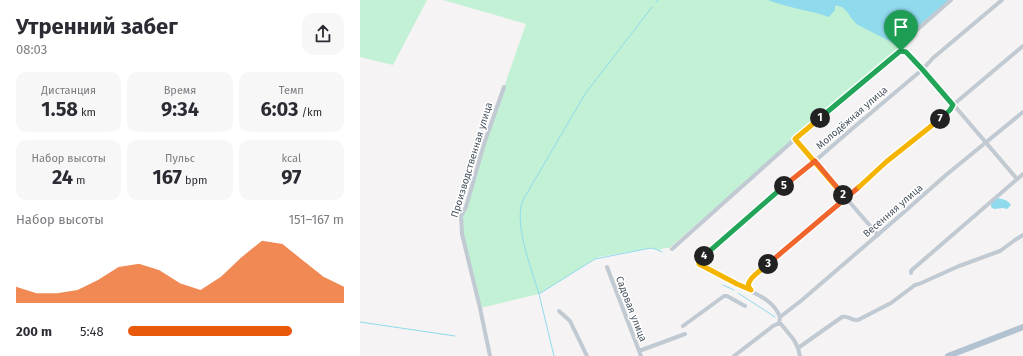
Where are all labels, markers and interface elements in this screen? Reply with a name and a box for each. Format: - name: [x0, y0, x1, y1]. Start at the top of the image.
- pin: [884, 10, 918, 51]
- text: Утренний забег: [16, 13, 178, 40]
- button: share: [302, 13, 344, 55]
- icon: arrive: [890, 16, 912, 38]
- text: 08:03: [16, 42, 47, 57]
- street label: Молодёжная улица: [813, 83, 890, 152]
- text: Дистанция: [41, 84, 96, 97]
- text: Время: [164, 84, 196, 97]
- text: Темп: [279, 84, 304, 97]
- text: 1.58: [41, 97, 78, 121]
- text: 9:34: [161, 97, 199, 121]
- text: 6:03: [260, 97, 298, 121]
- street label: Производственная улица: [449, 101, 495, 219]
- text: km: [78, 106, 96, 119]
- text: /km: [298, 106, 322, 119]
- pin: 1: [810, 108, 830, 128]
- pin: 7: [930, 109, 950, 129]
- text: 1: [817, 111, 823, 124]
- text: 7: [937, 112, 943, 125]
- text: Набор высоты: [32, 152, 106, 165]
- text: Пульс: [165, 152, 195, 165]
- text: kcal: [281, 152, 301, 165]
- text: 24: [52, 165, 73, 189]
- text: 167: [153, 165, 182, 189]
- text: 97: [281, 165, 301, 189]
- text: m: [73, 174, 85, 187]
- text: bpm: [182, 174, 207, 187]
- pin: 5: [774, 176, 794, 196]
- text: 5: [781, 179, 787, 192]
- street label: Весенняя улица: [861, 182, 925, 240]
- pin: 2: [833, 185, 853, 205]
- text: 2: [840, 188, 846, 201]
- text: Набор высоты: [16, 212, 104, 227]
- text: 151–167 m: [288, 212, 344, 227]
- pin: 4: [694, 246, 714, 266]
- text: 4: [701, 249, 707, 262]
- pin: 3: [758, 254, 778, 274]
- text: 3: [765, 257, 771, 270]
- street label: Садовая улица: [613, 274, 649, 344]
- text: 200 m: [16, 324, 52, 339]
- text: 5:48: [80, 324, 104, 339]

